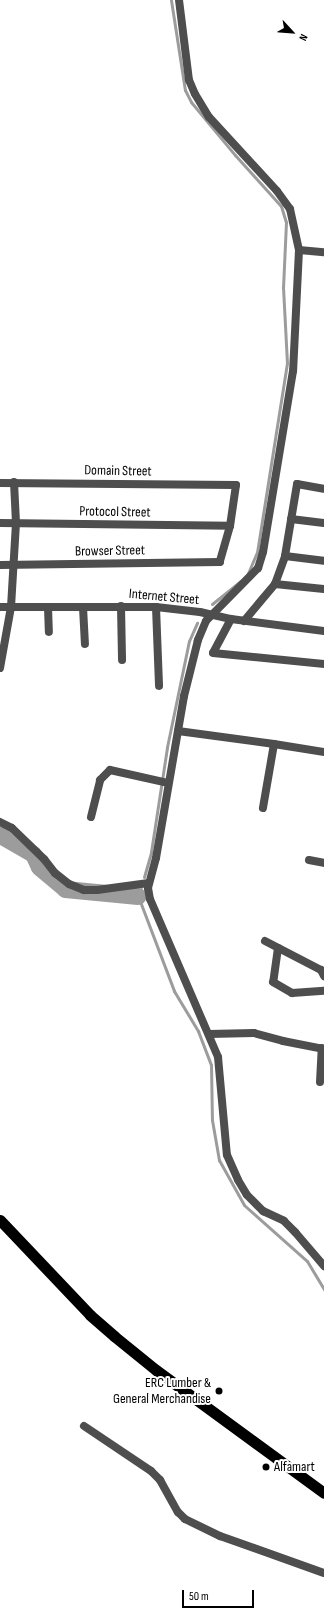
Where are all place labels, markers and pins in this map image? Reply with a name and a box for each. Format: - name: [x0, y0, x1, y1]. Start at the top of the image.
- place label: ERC Lumber & General Merchandise: [113, 1375, 211, 1408]
- marker: ERC Lumber & General Merchandise: [214, 1386, 224, 1396]
- place label: Alfamart: [274, 1459, 315, 1475]
- marker: Alfamart: [261, 1462, 271, 1472]

